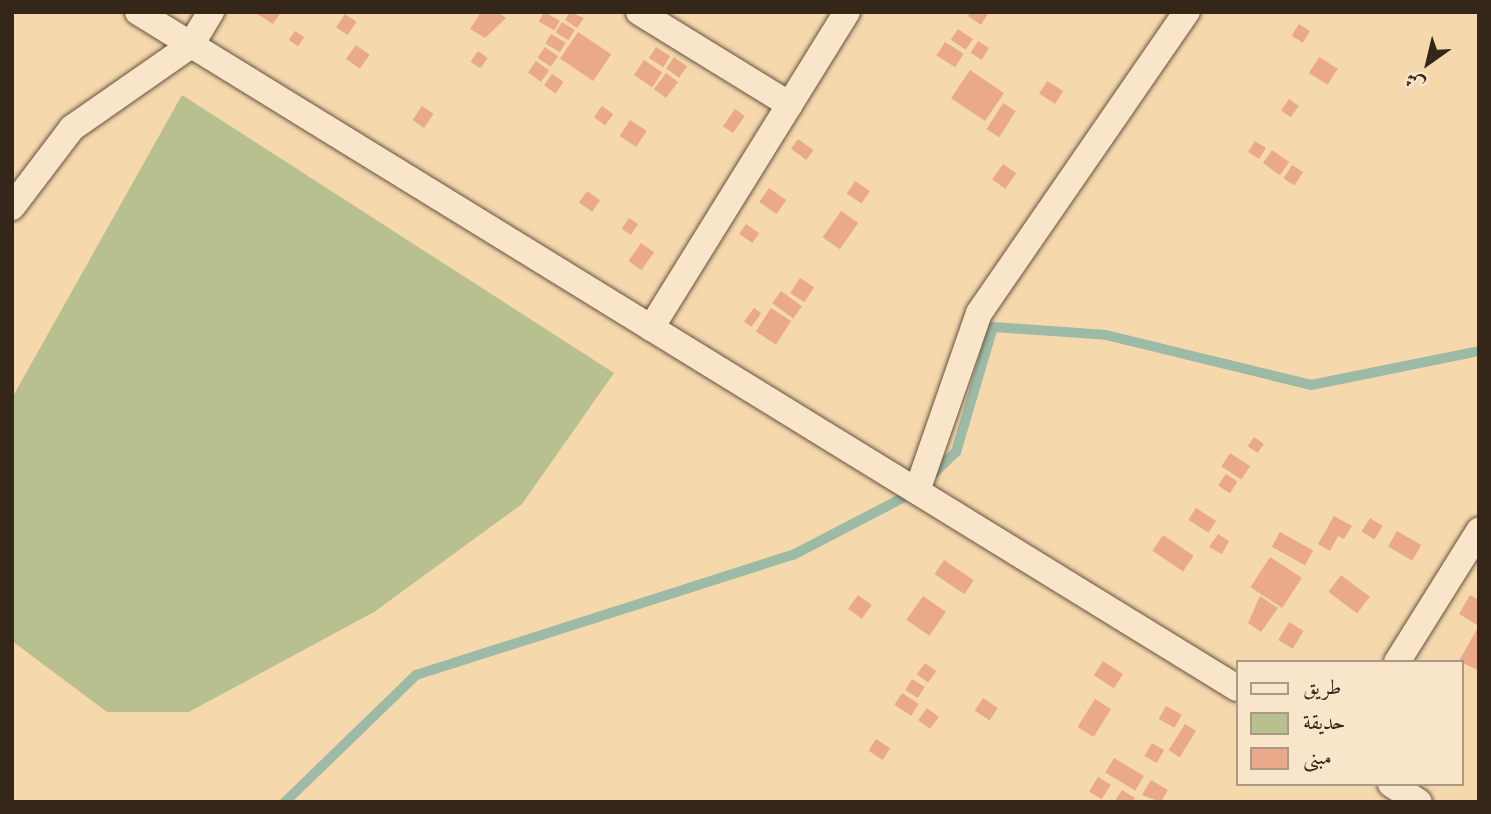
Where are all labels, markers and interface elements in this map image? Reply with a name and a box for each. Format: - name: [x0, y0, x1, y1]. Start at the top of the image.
- north arrow: [1393, 28, 1463, 98]
- text: ش: [1401, 64, 1431, 97]
- legend: [1236, 660, 1463, 786]
- text: طريق: [1303, 674, 1341, 704]
- text: حديقة: [1303, 709, 1346, 739]
- text: مبنى: [1303, 744, 1332, 774]

